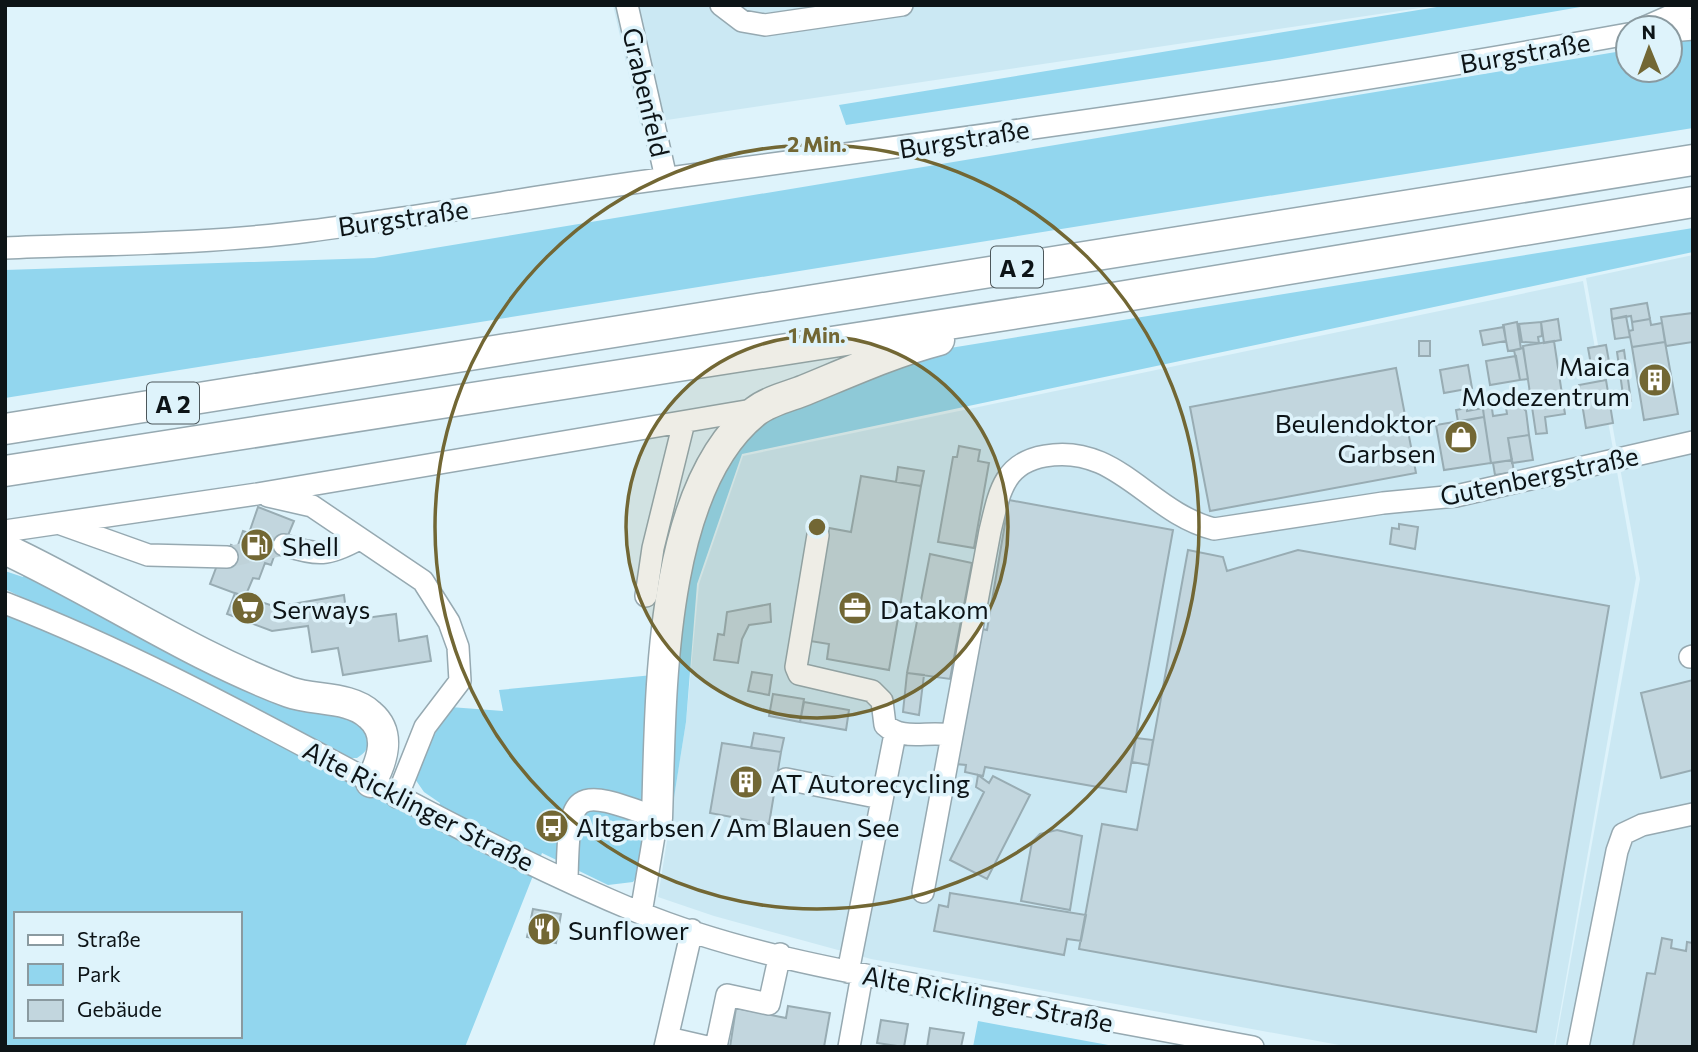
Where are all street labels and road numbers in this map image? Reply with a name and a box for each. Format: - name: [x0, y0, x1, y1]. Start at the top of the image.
- street label: Grabenfeld: [617, 24, 677, 160]
- street label: Burgstraße: [1458, 25, 1592, 79]
- street label: Burgstraße: [897, 112, 1031, 164]
- street label: Burgstraße: [336, 193, 470, 241]
- road number: A 2: [991, 246, 1043, 288]
- road number: A 2: [147, 382, 199, 424]
- street label: Gutenbergstraße: [1437, 439, 1641, 511]
- street label: Alte Ricklinger Straße: [298, 733, 540, 877]
- street label: Alte Ricklinger Straße: [860, 958, 1116, 1038]

